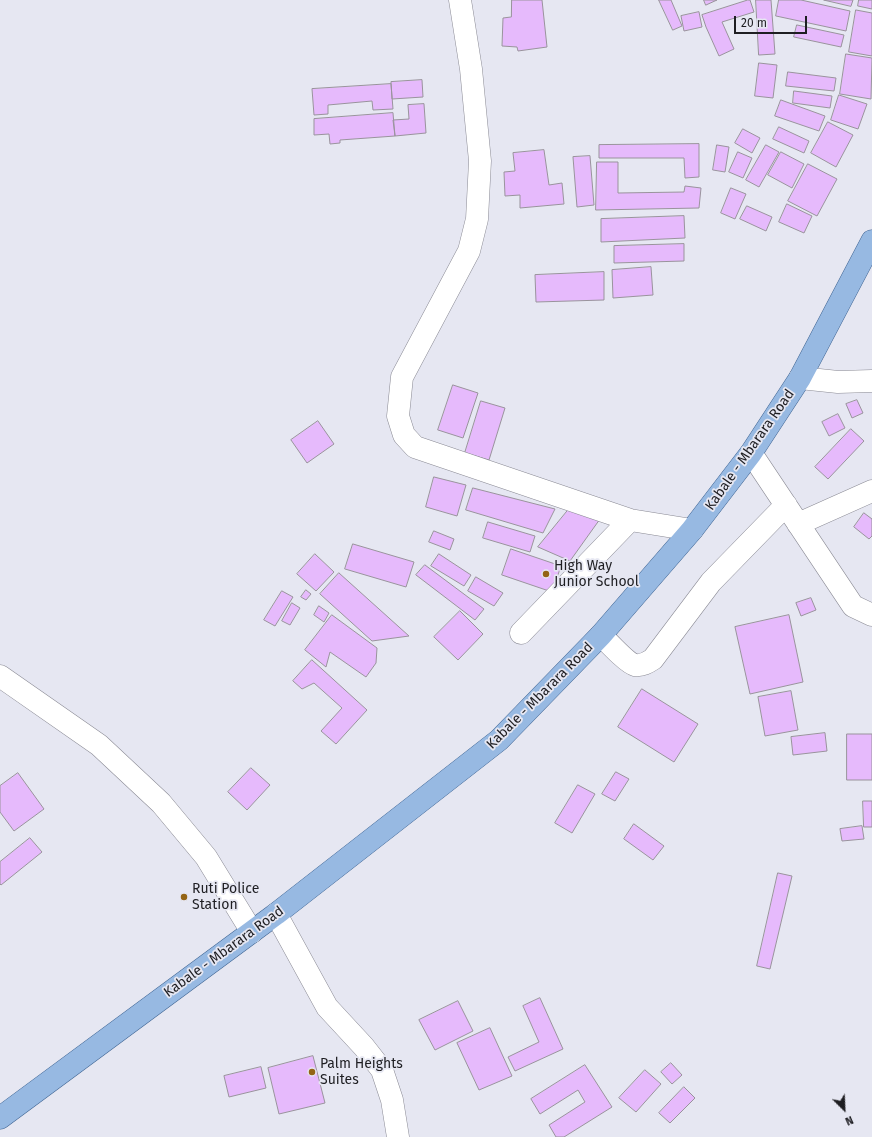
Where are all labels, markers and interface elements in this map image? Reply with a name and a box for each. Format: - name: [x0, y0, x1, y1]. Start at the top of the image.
- scale bar: [736, 8, 809, 34]
- text: 20 m: [741, 16, 767, 30]
- street label: Kabale - Mbarara Road: [702, 386, 798, 514]
- place label: High Way Junior School: [554, 558, 639, 590]
- marker: High Way Junior School: [541, 569, 551, 579]
- street label: Kabale - Mbarara Road: [483, 639, 597, 753]
- place label: Ruti Police Station: [192, 881, 259, 914]
- marker: Ruti Police Station: [179, 892, 189, 902]
- street label: Kabale - Mbarara Road: [161, 903, 287, 1001]
- place label: Palm Heights Suites: [320, 1056, 403, 1088]
- marker: Palm Heights Suites: [307, 1067, 317, 1077]
- north arrow: [824, 1089, 864, 1129]
- text: N: [843, 1113, 855, 1128]

